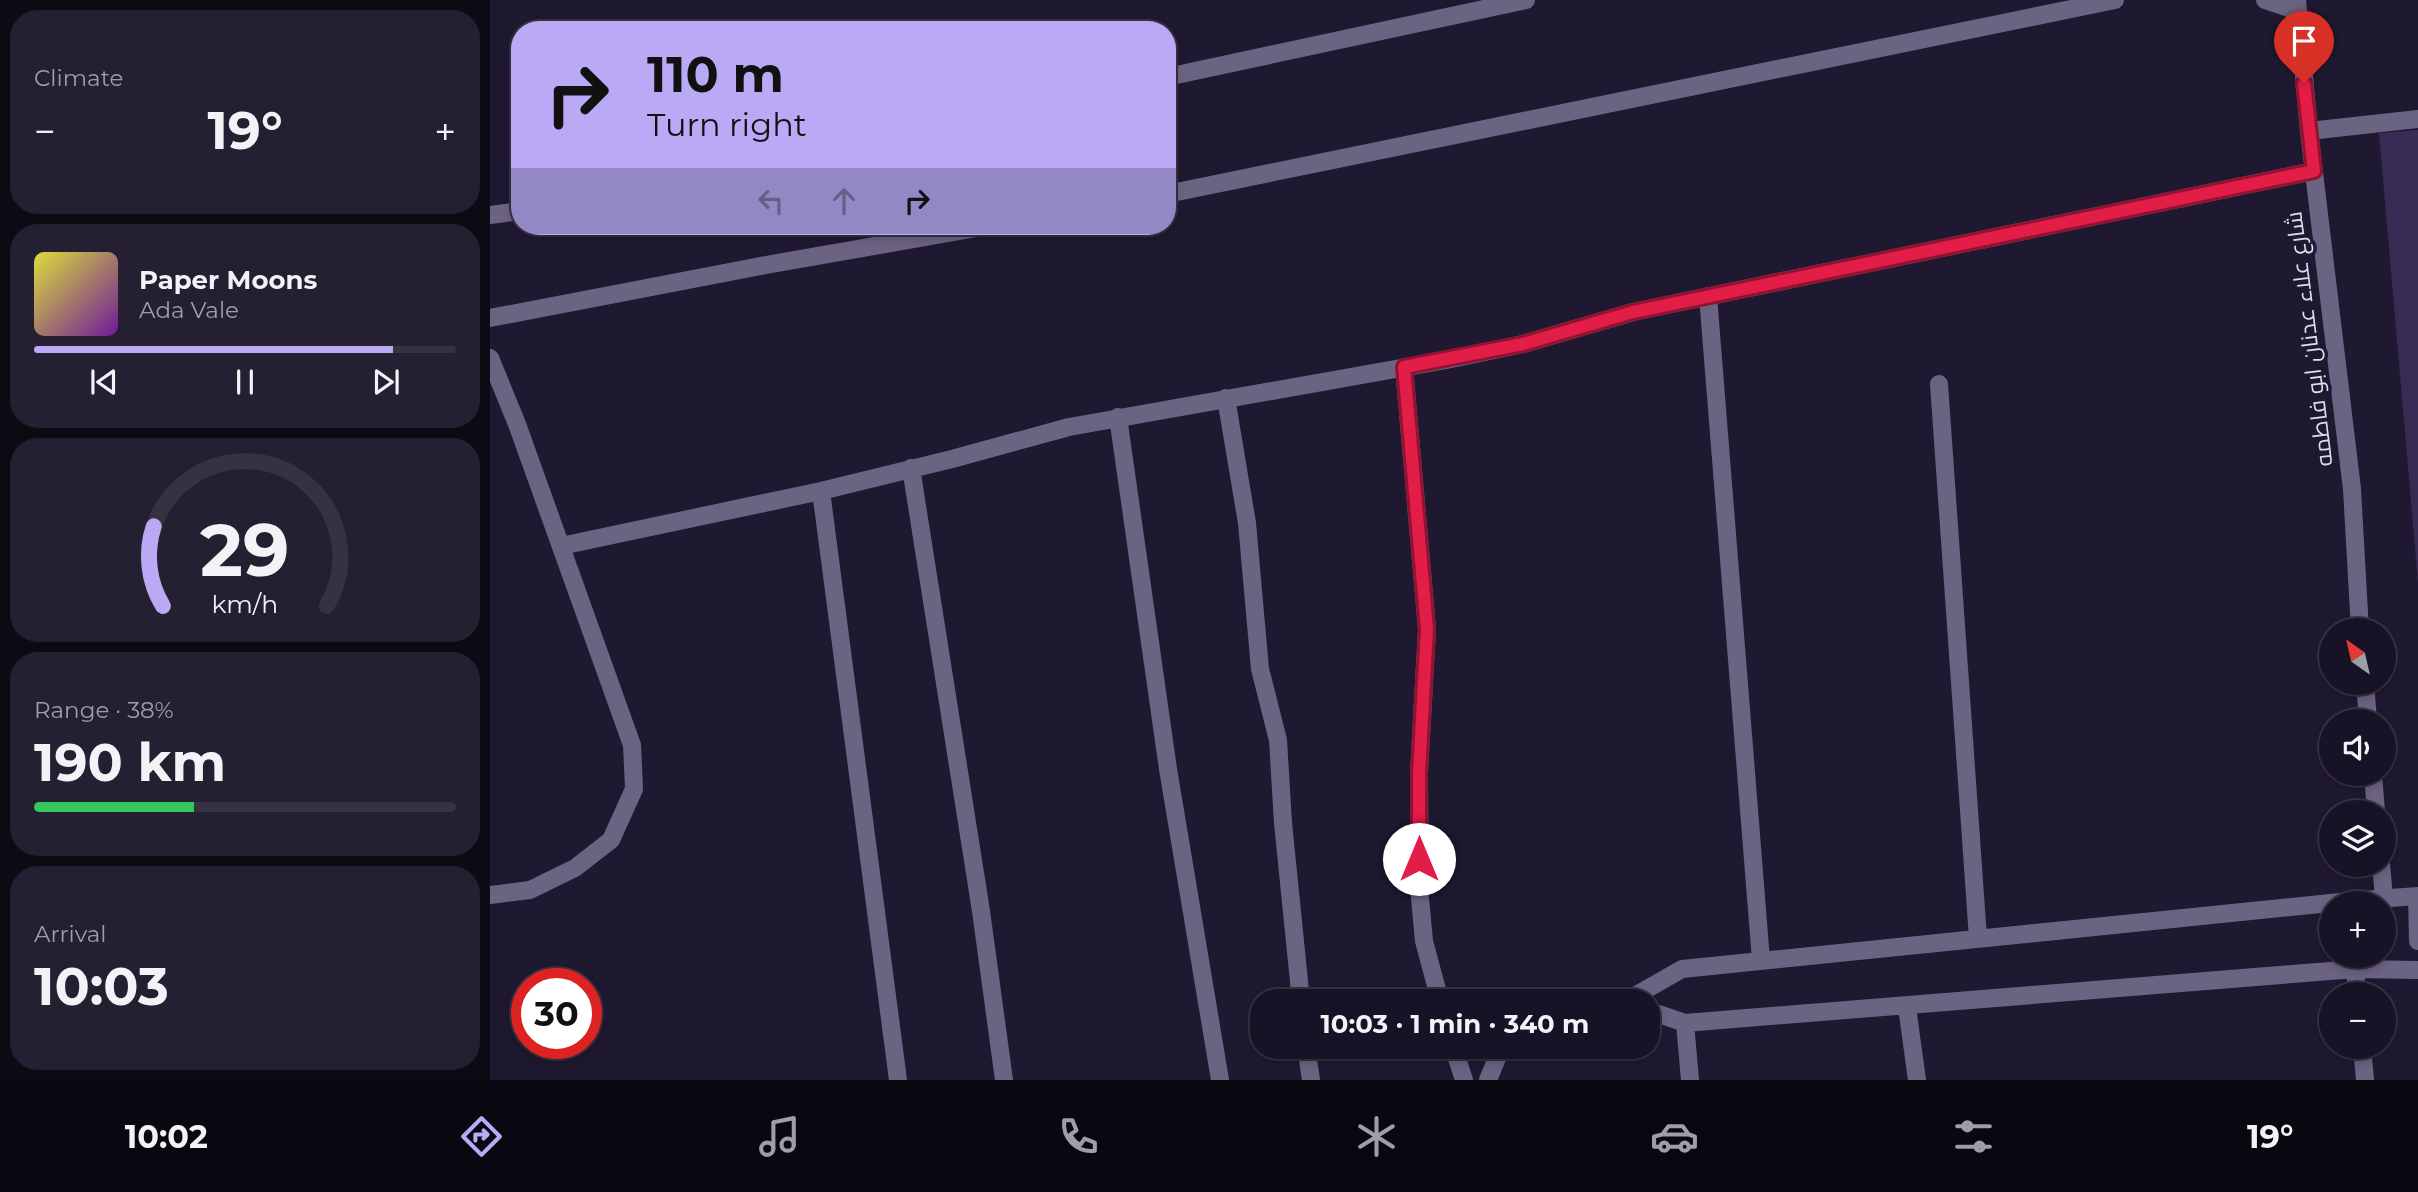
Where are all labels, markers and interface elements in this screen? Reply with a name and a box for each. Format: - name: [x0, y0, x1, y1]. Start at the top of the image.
- pin: [2274, 11, 2334, 83]
- icon: arrive: [2285, 22, 2323, 60]
- text: 110 m: [647, 45, 784, 104]
- icon: right: [532, 49, 623, 140]
- text: Climate: [34, 64, 123, 92]
- text: 19°: [207, 99, 283, 162]
- text: Turn right: [647, 105, 807, 144]
- text: −: [34, 108, 56, 155]
- text: +: [434, 108, 456, 155]
- icon: left: [752, 182, 790, 220]
- icon: ahead: [825, 182, 863, 220]
- icon: right: [898, 182, 936, 220]
- street label: شارع علاء عدنان ابو فاطمه: [2279, 210, 2341, 468]
- text: Paper Moons: [139, 264, 317, 296]
- text: Ada Vale: [139, 296, 239, 324]
- icon: previous: [85, 363, 123, 401]
- icon: pause: [226, 363, 264, 401]
- icon: next: [367, 363, 405, 401]
- text: 29: [200, 506, 290, 594]
- text: km/h: [212, 589, 278, 619]
- north arrow: [2319, 618, 2396, 695]
- map controls: [2319, 618, 2396, 1059]
- text: Range · 38%: [34, 696, 174, 724]
- button: sound: [2319, 709, 2396, 786]
- text: 190 km: [34, 731, 226, 794]
- button: layers: [2319, 800, 2396, 877]
- position arrow: [1382, 822, 1456, 896]
- button: +: [2319, 891, 2396, 968]
- text: Arrival: [34, 920, 107, 948]
- text: 10:03: [34, 955, 169, 1018]
- speed limit sign: 30: [511, 968, 602, 1059]
- button: −: [2319, 982, 2396, 1059]
- text: 10:03 · 1 min · 340 m: [1321, 1008, 1589, 1040]
- icon: directions: [457, 1112, 506, 1161]
- icon: music: [755, 1112, 804, 1161]
- icon: phone: [1054, 1112, 1103, 1161]
- icon: climate: [1352, 1112, 1401, 1161]
- icon: car: [1650, 1112, 1699, 1161]
- icon: filters: [1949, 1112, 1998, 1161]
- text: 10:02: [125, 1117, 208, 1156]
- text: 19°: [2247, 1117, 2293, 1156]

